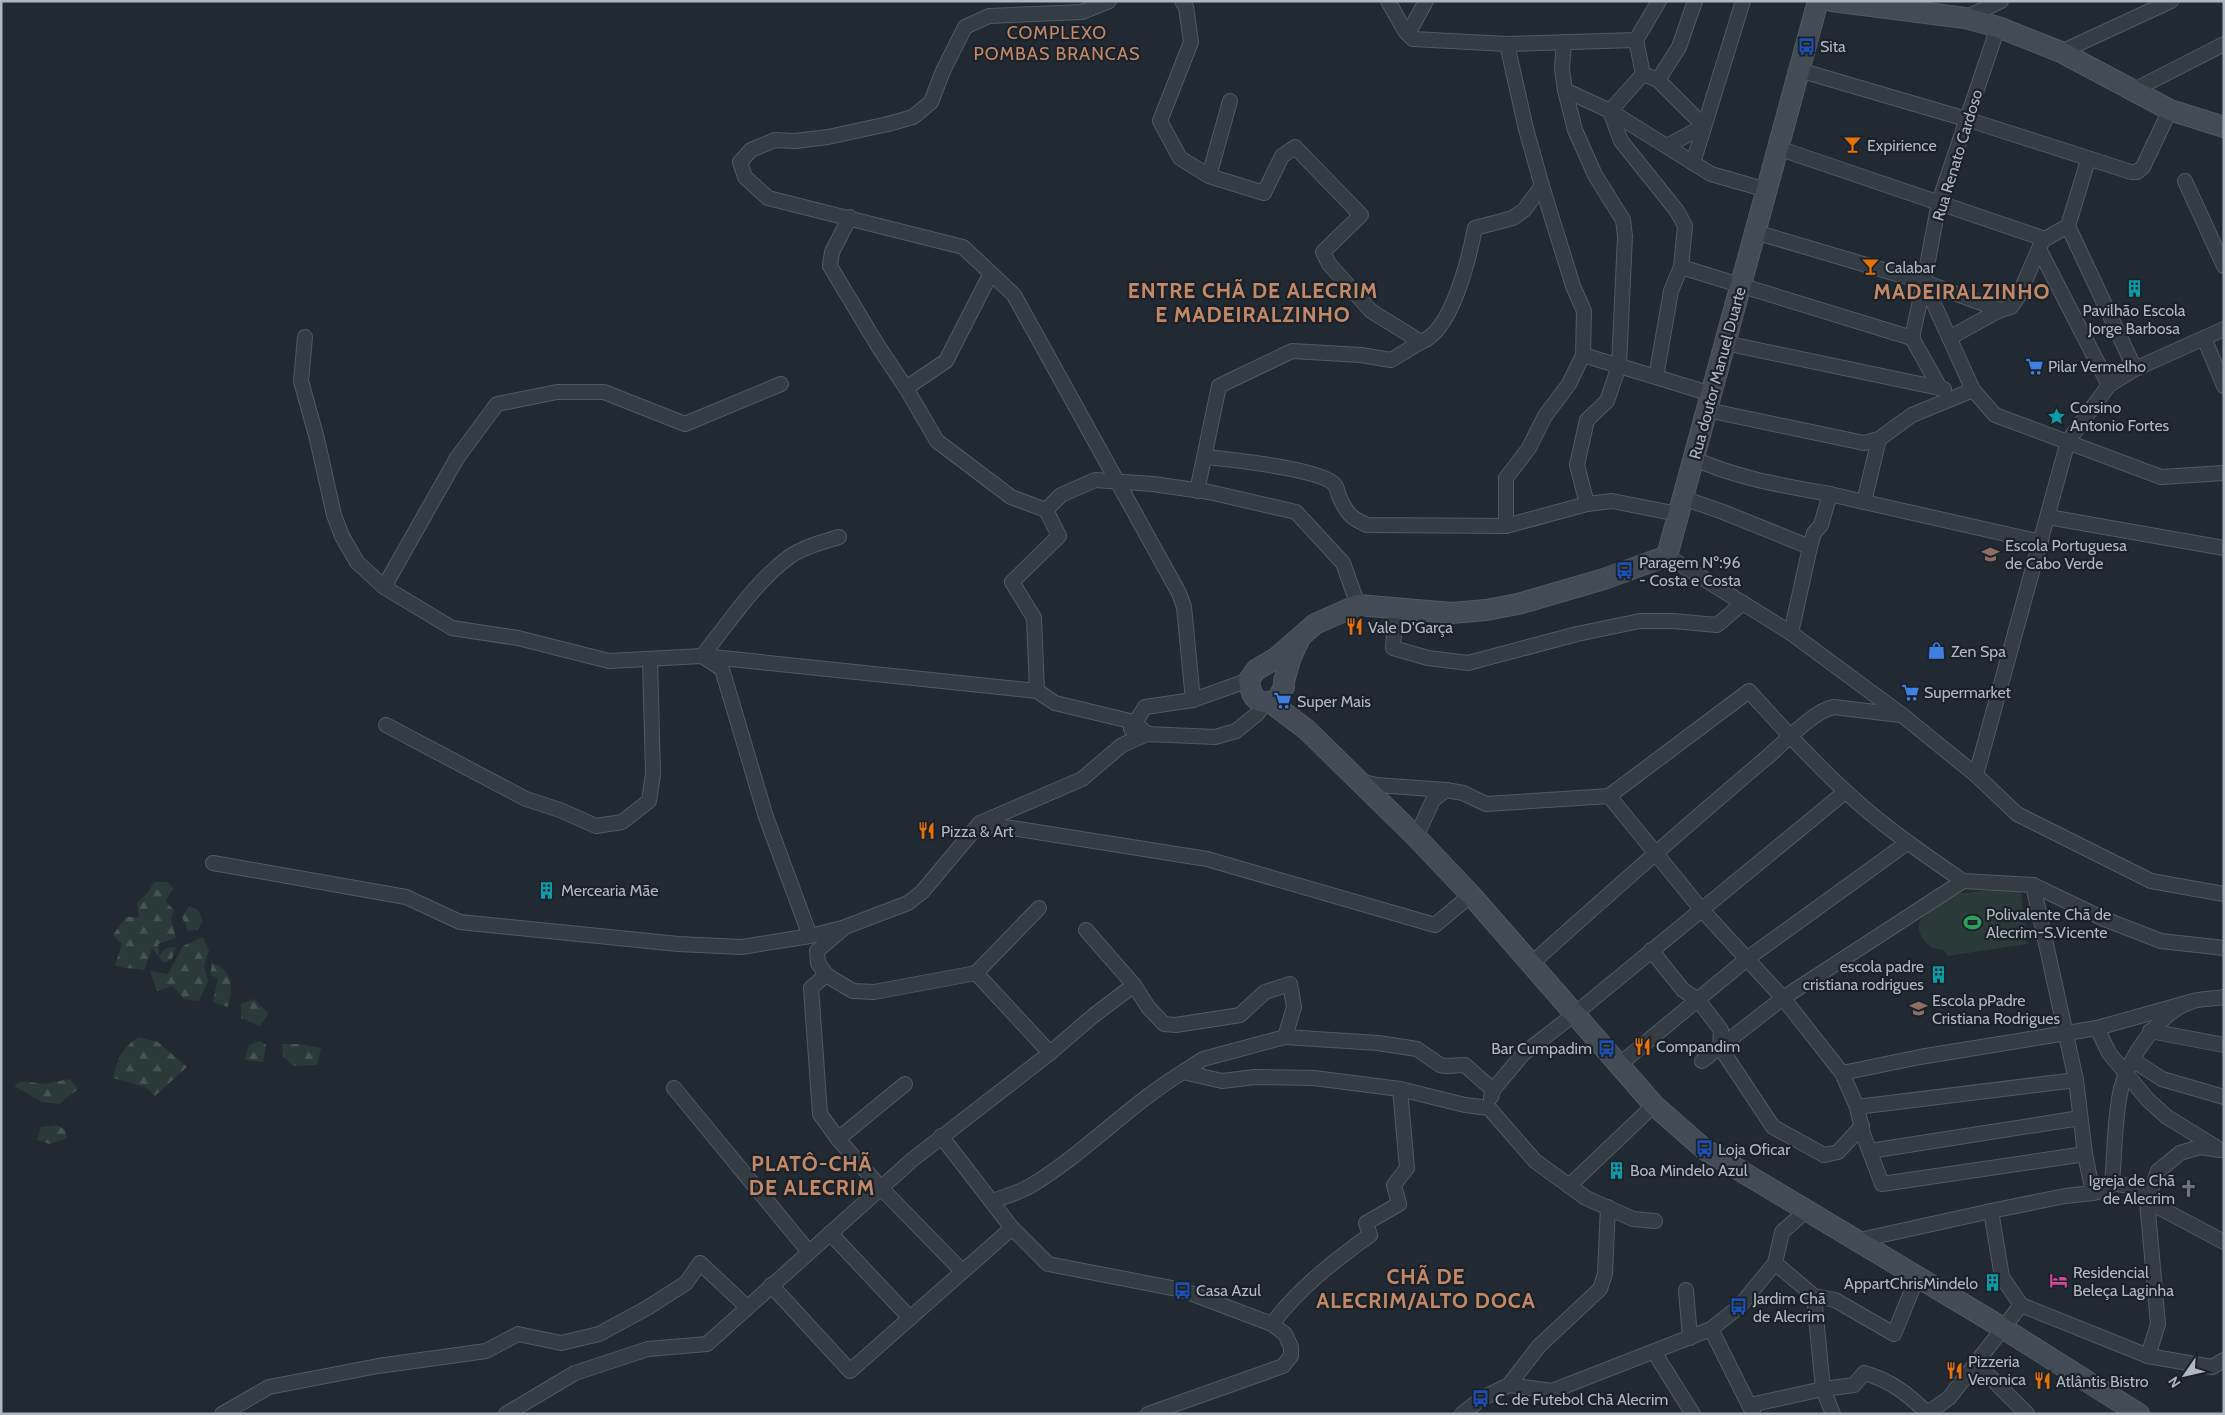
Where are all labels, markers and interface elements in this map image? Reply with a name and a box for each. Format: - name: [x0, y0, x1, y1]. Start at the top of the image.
- district label: COMPLEXO POMBAS BRANCAS: [973, 22, 1141, 65]
- bus stop icon: Sita: [1796, 36, 1816, 56]
- place label: Sita: [1820, 37, 1846, 56]
- street label: Rua Renato Cardoso: [1928, 87, 1987, 223]
- bar icon: Expirience: [1843, 135, 1863, 155]
- place label: Expirience: [1867, 136, 1937, 155]
- bar icon: Calabar: [1861, 257, 1881, 277]
- place label: Calabar: [1885, 258, 1937, 277]
- district label: ENTRE CHÃ DE ALECRIM E MADEIRALZINHO: [1128, 278, 1378, 327]
- district label: MADEIRALZINHO: [1874, 279, 2050, 304]
- building icon: Pavilhão Escola Jorge Barbosa: [2124, 279, 2144, 299]
- street label: Rua doutor Manuel Duarte: [1685, 285, 1750, 461]
- place label: Pavilhão Escola Jorge Barbosa: [2083, 301, 2186, 338]
- supermarket icon: Pilar Vermelho: [2024, 356, 2044, 376]
- place label: Pilar Vermelho: [2048, 357, 2146, 376]
- place label: Corsino Antonio Fortes: [2070, 398, 2170, 435]
- place icon: Corsino Antonio Fortes: [2046, 406, 2066, 426]
- place label: Escola Portuguesa de Cabo Verde: [2005, 536, 2127, 573]
- school or university icon: Escola Portuguesa de Cabo Verde: [1981, 544, 2001, 564]
- place label: Paragem Nº:96 - Costa e Costa: [1639, 553, 1741, 590]
- bus stop icon: Paragem Nº:96 - Costa e Costa: [1615, 561, 1635, 581]
- restaurant icon: Vale D'Garça: [1344, 617, 1364, 637]
- place label: Vale D'Garça: [1368, 618, 1453, 637]
- shop icon: Zen Spa: [1927, 641, 1947, 661]
- place label: Zen Spa: [1951, 642, 2006, 661]
- supermarket icon: Supermarket: [1900, 682, 1920, 702]
- place label: Supermarket: [1924, 683, 2012, 702]
- supermarket icon: Super Mais: [1273, 691, 1293, 711]
- place label: Super Mais: [1297, 692, 1371, 711]
- restaurant icon: Pizza & Art: [917, 821, 937, 841]
- place label: Pizza & Art: [941, 822, 1014, 841]
- building icon: Mercearia Mãe: [537, 880, 557, 900]
- place label: Mercearia Mãe: [561, 881, 658, 900]
- place label: Polivalente Chã de Alecrim-S.Vicente: [1986, 905, 2111, 942]
- sports icon: Polivalente Chã de Alecrim-S.Vicente: [1962, 913, 1982, 933]
- place label: escola padre cristiana rodrigues: [1803, 957, 1924, 994]
- building icon: escola padre cristiana rodrigues: [1928, 965, 1948, 985]
- place label: Escola pPadre Cristiana Rodrigues: [1932, 991, 2061, 1028]
- school or university icon: Escola pPadre Cristiana Rodrigues: [1908, 999, 1928, 1019]
- restaurant icon: Compandim: [1632, 1036, 1652, 1056]
- place label: Compandim: [1656, 1037, 1740, 1056]
- bus stop icon: Bar Cumpadim: [1596, 1038, 1616, 1058]
- place label: Bar Cumpadim: [1491, 1039, 1592, 1058]
- bus stop icon: Loja Oficar: [1694, 1139, 1714, 1159]
- place label: Loja Oficar: [1718, 1140, 1791, 1159]
- district label: PLATÔ-CHÃ DE ALECRIM: [749, 1151, 875, 1200]
- building icon: Boa Mindelo Azul: [1606, 1160, 1626, 1180]
- place label: Boa Mindelo Azul: [1630, 1161, 1748, 1180]
- place label: Igreja de Chã de Alecrim: [2089, 1171, 2175, 1208]
- church icon: Igreja de Chã de Alecrim: [2179, 1179, 2199, 1199]
- place label: Residencial Beleça Laginha: [2073, 1263, 2174, 1300]
- district label: CHÃ DE ALECRIM/ALTO DOCA: [1316, 1264, 1536, 1313]
- hotel icon: Residencial Beleça Laginha: [2049, 1271, 2069, 1291]
- building icon: AppartChrisMindelo: [1982, 1273, 2002, 1293]
- place label: AppartChrisMindelo: [1844, 1274, 1978, 1293]
- bus stop icon: Casa Azul: [1172, 1280, 1192, 1300]
- place label: Casa Azul: [1196, 1281, 1261, 1300]
- place label: Jardim Chã de Alecrim: [1752, 1289, 1826, 1326]
- bus stop icon: Jardim Chã de Alecrim: [1729, 1297, 1749, 1317]
- north arrow: [2160, 1350, 2210, 1400]
- place label: Pizzeria Veronica: [1968, 1352, 2026, 1389]
- restaurant icon: Pizzeria Veronica: [1944, 1360, 1964, 1380]
- restaurant icon: Atlântis Bistro: [2032, 1371, 2052, 1391]
- place label: Atlântis Bistro: [2056, 1372, 2149, 1391]
- text: N: [2164, 1373, 2184, 1391]
- bus stop icon: C. de Futebol Chã Alecrim: [1471, 1389, 1491, 1409]
- place label: C. de Futebol Chã Alecrim: [1495, 1390, 1668, 1409]

